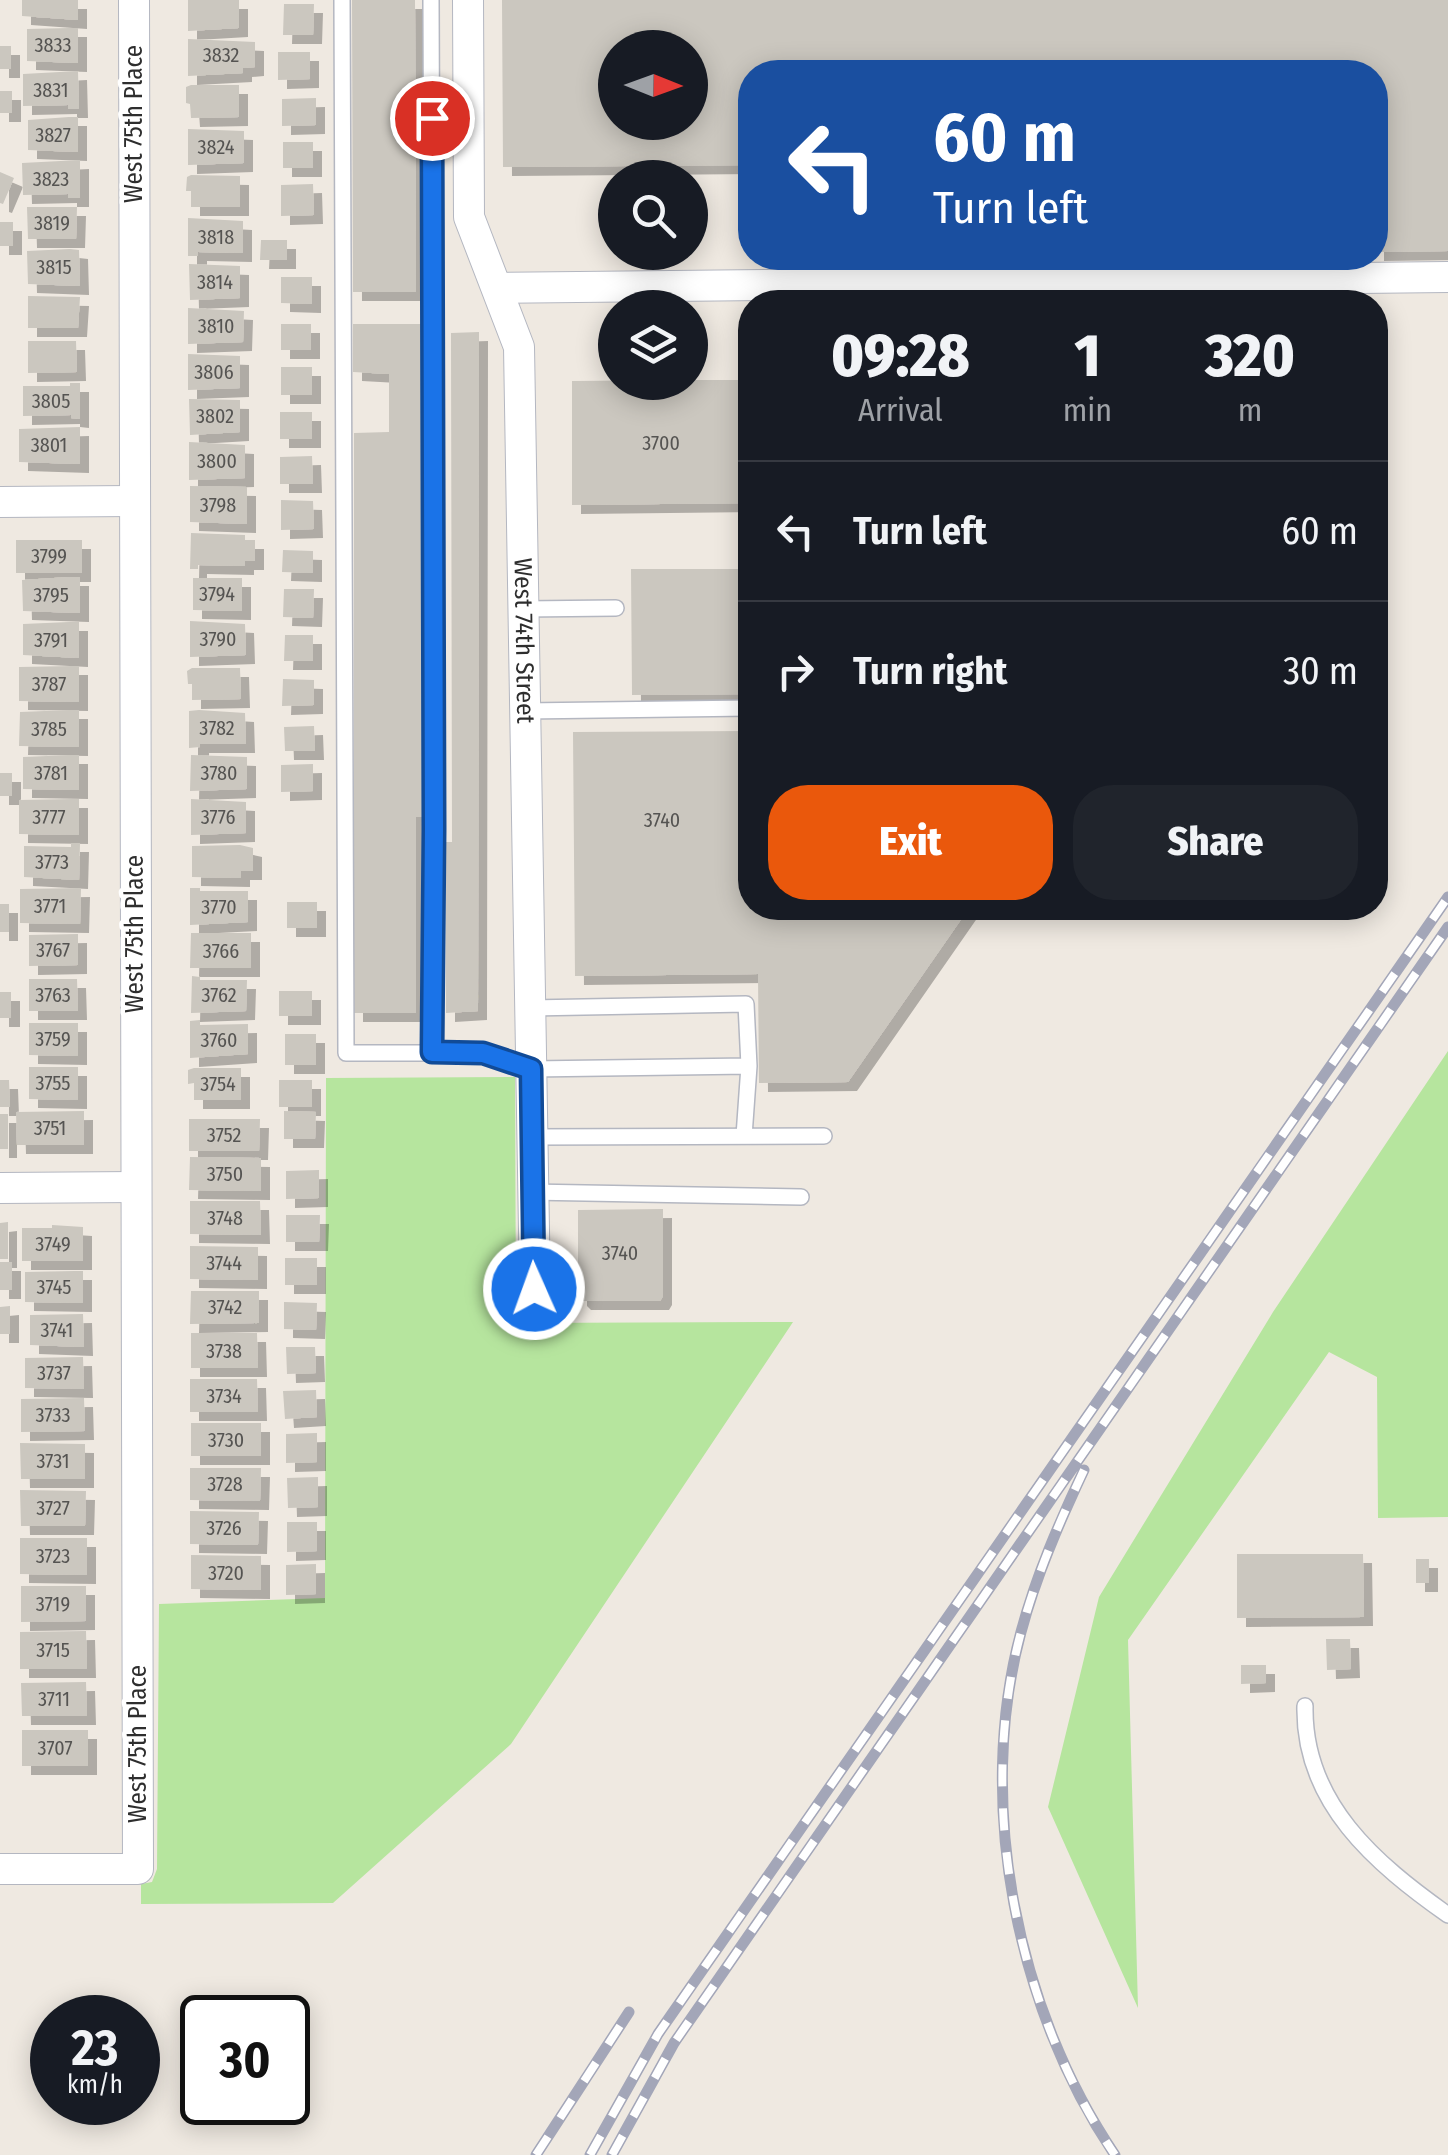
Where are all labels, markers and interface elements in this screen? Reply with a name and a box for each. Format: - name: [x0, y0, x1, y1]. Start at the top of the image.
- north arrow: [598, 30, 708, 140]
- map controls: [598, 30, 708, 400]
- house number: 3833: [34, 33, 72, 57]
- house number: 3832: [203, 43, 240, 67]
- street label: West 75th Place: [119, 45, 149, 203]
- pin: [390, 76, 475, 161]
- house number: 3831: [33, 78, 69, 102]
- icon: arrive: [405, 91, 460, 146]
- text: 60 m: [933, 96, 1076, 180]
- icon: left: [768, 100, 898, 230]
- house number: 3827: [35, 123, 71, 147]
- house number: 3824: [198, 135, 235, 159]
- button: search: [598, 160, 708, 270]
- house number: 3823: [33, 167, 69, 191]
- text: Turn left: [933, 181, 1088, 235]
- house number: 3819: [34, 211, 70, 235]
- house number: 3818: [198, 225, 234, 249]
- house number: 3815: [36, 255, 72, 279]
- house number: 3814: [197, 270, 233, 294]
- button: layers: [598, 290, 708, 400]
- house number: 3810: [198, 314, 234, 338]
- text: 09:28: [831, 320, 970, 392]
- text: 1: [1074, 320, 1100, 392]
- text: 320: [1205, 320, 1295, 392]
- house number: 3806: [194, 360, 234, 384]
- house number: 3805: [32, 389, 70, 413]
- text: Arrival: [858, 391, 943, 429]
- text: min: [1063, 391, 1112, 429]
- text: m: [1238, 391, 1262, 429]
- house number: 3802: [196, 404, 234, 428]
- house number: 3700: [642, 431, 680, 455]
- house number: 3801: [31, 433, 67, 457]
- house number: 3800: [197, 449, 237, 473]
- house number: 3798: [200, 493, 236, 517]
- icon: left: [768, 504, 823, 559]
- text: Turn left: [853, 508, 987, 554]
- text: 60 m: [1281, 508, 1358, 554]
- house number: 3799: [31, 544, 67, 568]
- street label: West 74th Street: [508, 558, 540, 725]
- house number: 3794: [199, 582, 235, 606]
- house number: 3795: [33, 583, 69, 607]
- house number: 3790: [200, 627, 236, 651]
- house number: 3791: [34, 628, 68, 652]
- icon: right: [768, 644, 823, 699]
- text: Turn right: [853, 648, 1007, 694]
- text: 30 m: [1283, 648, 1358, 694]
- house number: 3787: [32, 672, 66, 696]
- house number: 3782: [199, 716, 235, 740]
- house number: 3785: [31, 717, 67, 741]
- house number: 3781: [34, 761, 68, 785]
- house number: 3780: [200, 761, 238, 785]
- button: Exit: [768, 785, 1053, 900]
- button: Share: [1073, 785, 1358, 900]
- house number: 3777: [32, 805, 66, 829]
- house number: 3776: [201, 805, 235, 829]
- house number: 3740: [644, 808, 680, 832]
- house number: 3773: [35, 850, 69, 874]
- street label: West 75th Place: [120, 855, 150, 1013]
- house number: 3771: [34, 894, 66, 918]
- house number: 3770: [201, 895, 237, 919]
- house number: 3767: [36, 938, 70, 962]
- house number: 3766: [203, 939, 239, 963]
- house number: 3763: [35, 983, 71, 1007]
- house number: 3762: [201, 983, 237, 1007]
- house number: 3759: [35, 1027, 71, 1051]
- house number: 3760: [201, 1028, 237, 1052]
- house number: 3755: [36, 1071, 71, 1095]
- house number: 3754: [200, 1072, 236, 1096]
- house number: 3751: [34, 1116, 66, 1140]
- house number: 3752: [207, 1123, 241, 1147]
- house number: 3750: [207, 1162, 243, 1186]
- house number: 3748: [207, 1206, 243, 1230]
- house number: 3749: [35, 1232, 71, 1256]
- position arrow: [482, 1237, 586, 1341]
- house number: 3740: [602, 1241, 638, 1265]
- house number: 3744: [206, 1251, 242, 1275]
- house number: 3745: [36, 1275, 72, 1299]
- house number: 3742: [208, 1295, 242, 1319]
- house number: 3741: [41, 1318, 73, 1342]
- house number: 3738: [206, 1339, 242, 1363]
- house number: 3737: [37, 1361, 71, 1385]
- house number: 3734: [206, 1384, 242, 1408]
- house number: 3733: [36, 1403, 70, 1427]
- house number: 3730: [208, 1428, 244, 1452]
- house number: 3731: [36, 1449, 70, 1473]
- house number: 3728: [207, 1472, 243, 1496]
- house number: 3727: [36, 1496, 70, 1520]
- house number: 3726: [206, 1516, 242, 1540]
- house number: 3723: [36, 1544, 70, 1568]
- house number: 3720: [208, 1561, 244, 1585]
- house number: 3719: [36, 1592, 70, 1616]
- house number: 3715: [36, 1638, 70, 1662]
- street label: West 75th Place: [123, 1665, 153, 1823]
- house number: 3711: [38, 1687, 70, 1711]
- house number: 3707: [38, 1736, 72, 1760]
- speed limit sign: 30: [180, 1995, 310, 2125]
- text: 23: [72, 2018, 118, 2078]
- text: km/h: [67, 2070, 123, 2100]

